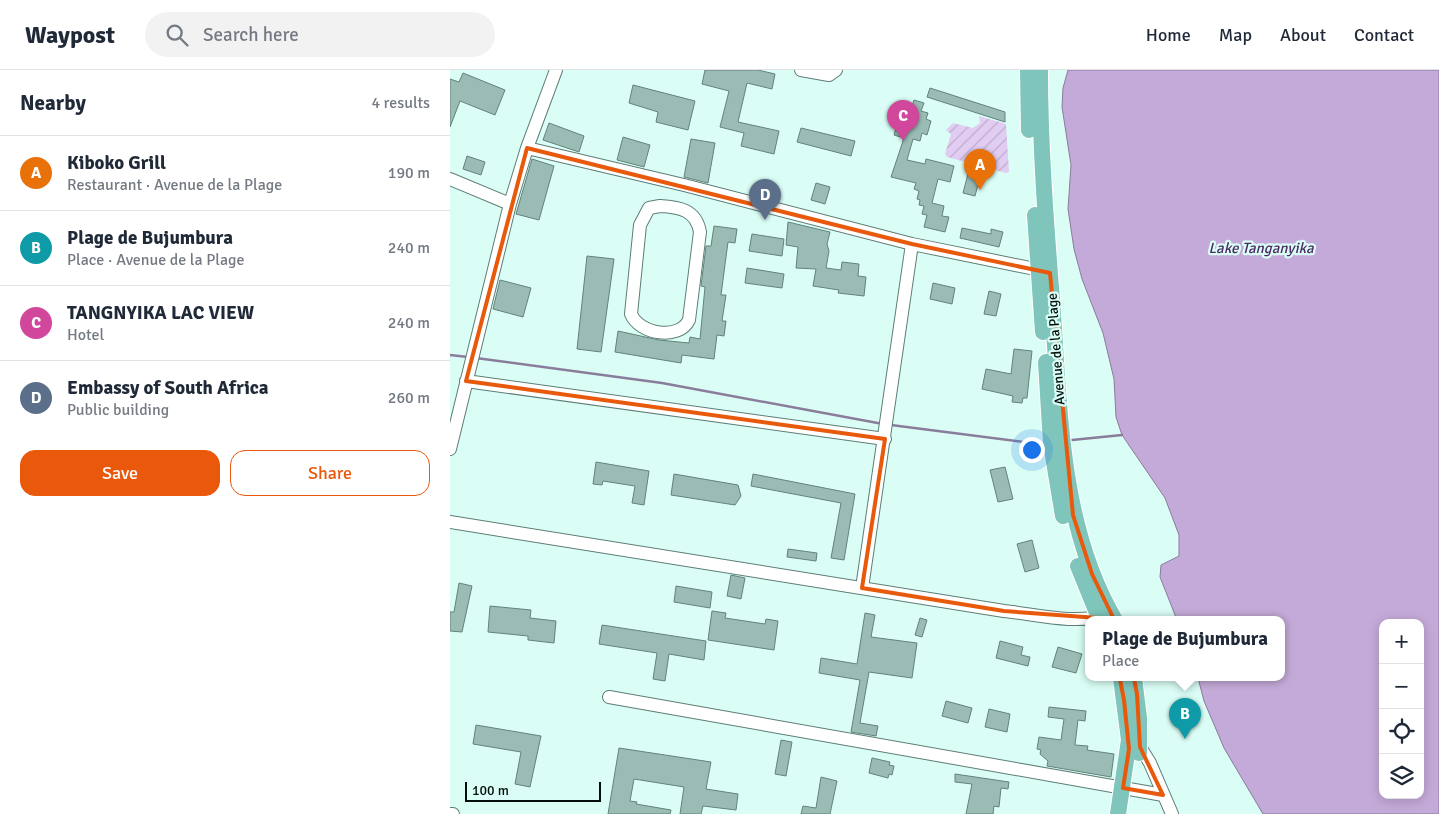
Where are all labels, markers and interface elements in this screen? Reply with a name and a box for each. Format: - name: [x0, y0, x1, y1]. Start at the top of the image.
- search box: [145, 12, 495, 57]
- text: Waypost: [25, 20, 115, 50]
- icon: search: [163, 21, 191, 49]
- text: Search here: [203, 23, 299, 47]
- text: Home: [1146, 24, 1191, 46]
- text: Map: [1219, 24, 1252, 46]
- text: About: [1280, 24, 1326, 46]
- text: Contact: [1354, 24, 1414, 46]
- text: Nearby: [20, 90, 86, 116]
- text: 4 results: [371, 93, 430, 113]
- pin: C: [887, 100, 919, 141]
- pin: A: [964, 149, 996, 190]
- text: Kiboko Grill: [67, 151, 166, 175]
- text: A: [31, 163, 41, 183]
- text: 190 m: [388, 163, 430, 183]
- text: Restaurant · Avenue de la Plage: [67, 175, 282, 195]
- pin: D: [749, 179, 781, 220]
- text: Plage de Bujumbura: [67, 226, 233, 250]
- text: B: [31, 238, 41, 258]
- text: 240 m: [388, 238, 430, 258]
- water label: Lake Tanganyika: [1208, 239, 1314, 257]
- text: Place · Avenue de la Plage: [67, 250, 244, 270]
- street label: Avenue de la Plage: [1044, 292, 1068, 406]
- text: TANGNYIKA LAC VIEW: [67, 301, 254, 325]
- text: C: [31, 313, 41, 333]
- text: 240 m: [388, 313, 430, 333]
- text: Hotel: [67, 325, 104, 345]
- text: Embassy of South Africa: [67, 376, 269, 400]
- text: D: [31, 388, 41, 408]
- text: 260 m: [388, 388, 430, 408]
- text: Public building: [67, 400, 169, 420]
- your location: [1019, 437, 1045, 463]
- button: Save: [20, 450, 220, 496]
- button: Share: [230, 450, 430, 496]
- popup: [1085, 616, 1285, 681]
- map controls: [1379, 619, 1424, 799]
- button: +: [1379, 619, 1424, 664]
- text: Plage de Bujumbura: [1102, 627, 1268, 651]
- text: Place: [1102, 651, 1139, 671]
- button: −: [1379, 664, 1424, 709]
- pin: B: [1169, 698, 1201, 739]
- button: locate: [1379, 709, 1424, 754]
- button: layers: [1379, 754, 1424, 799]
- scale bar: [465, 779, 601, 802]
- text: 100 m: [472, 782, 509, 799]

